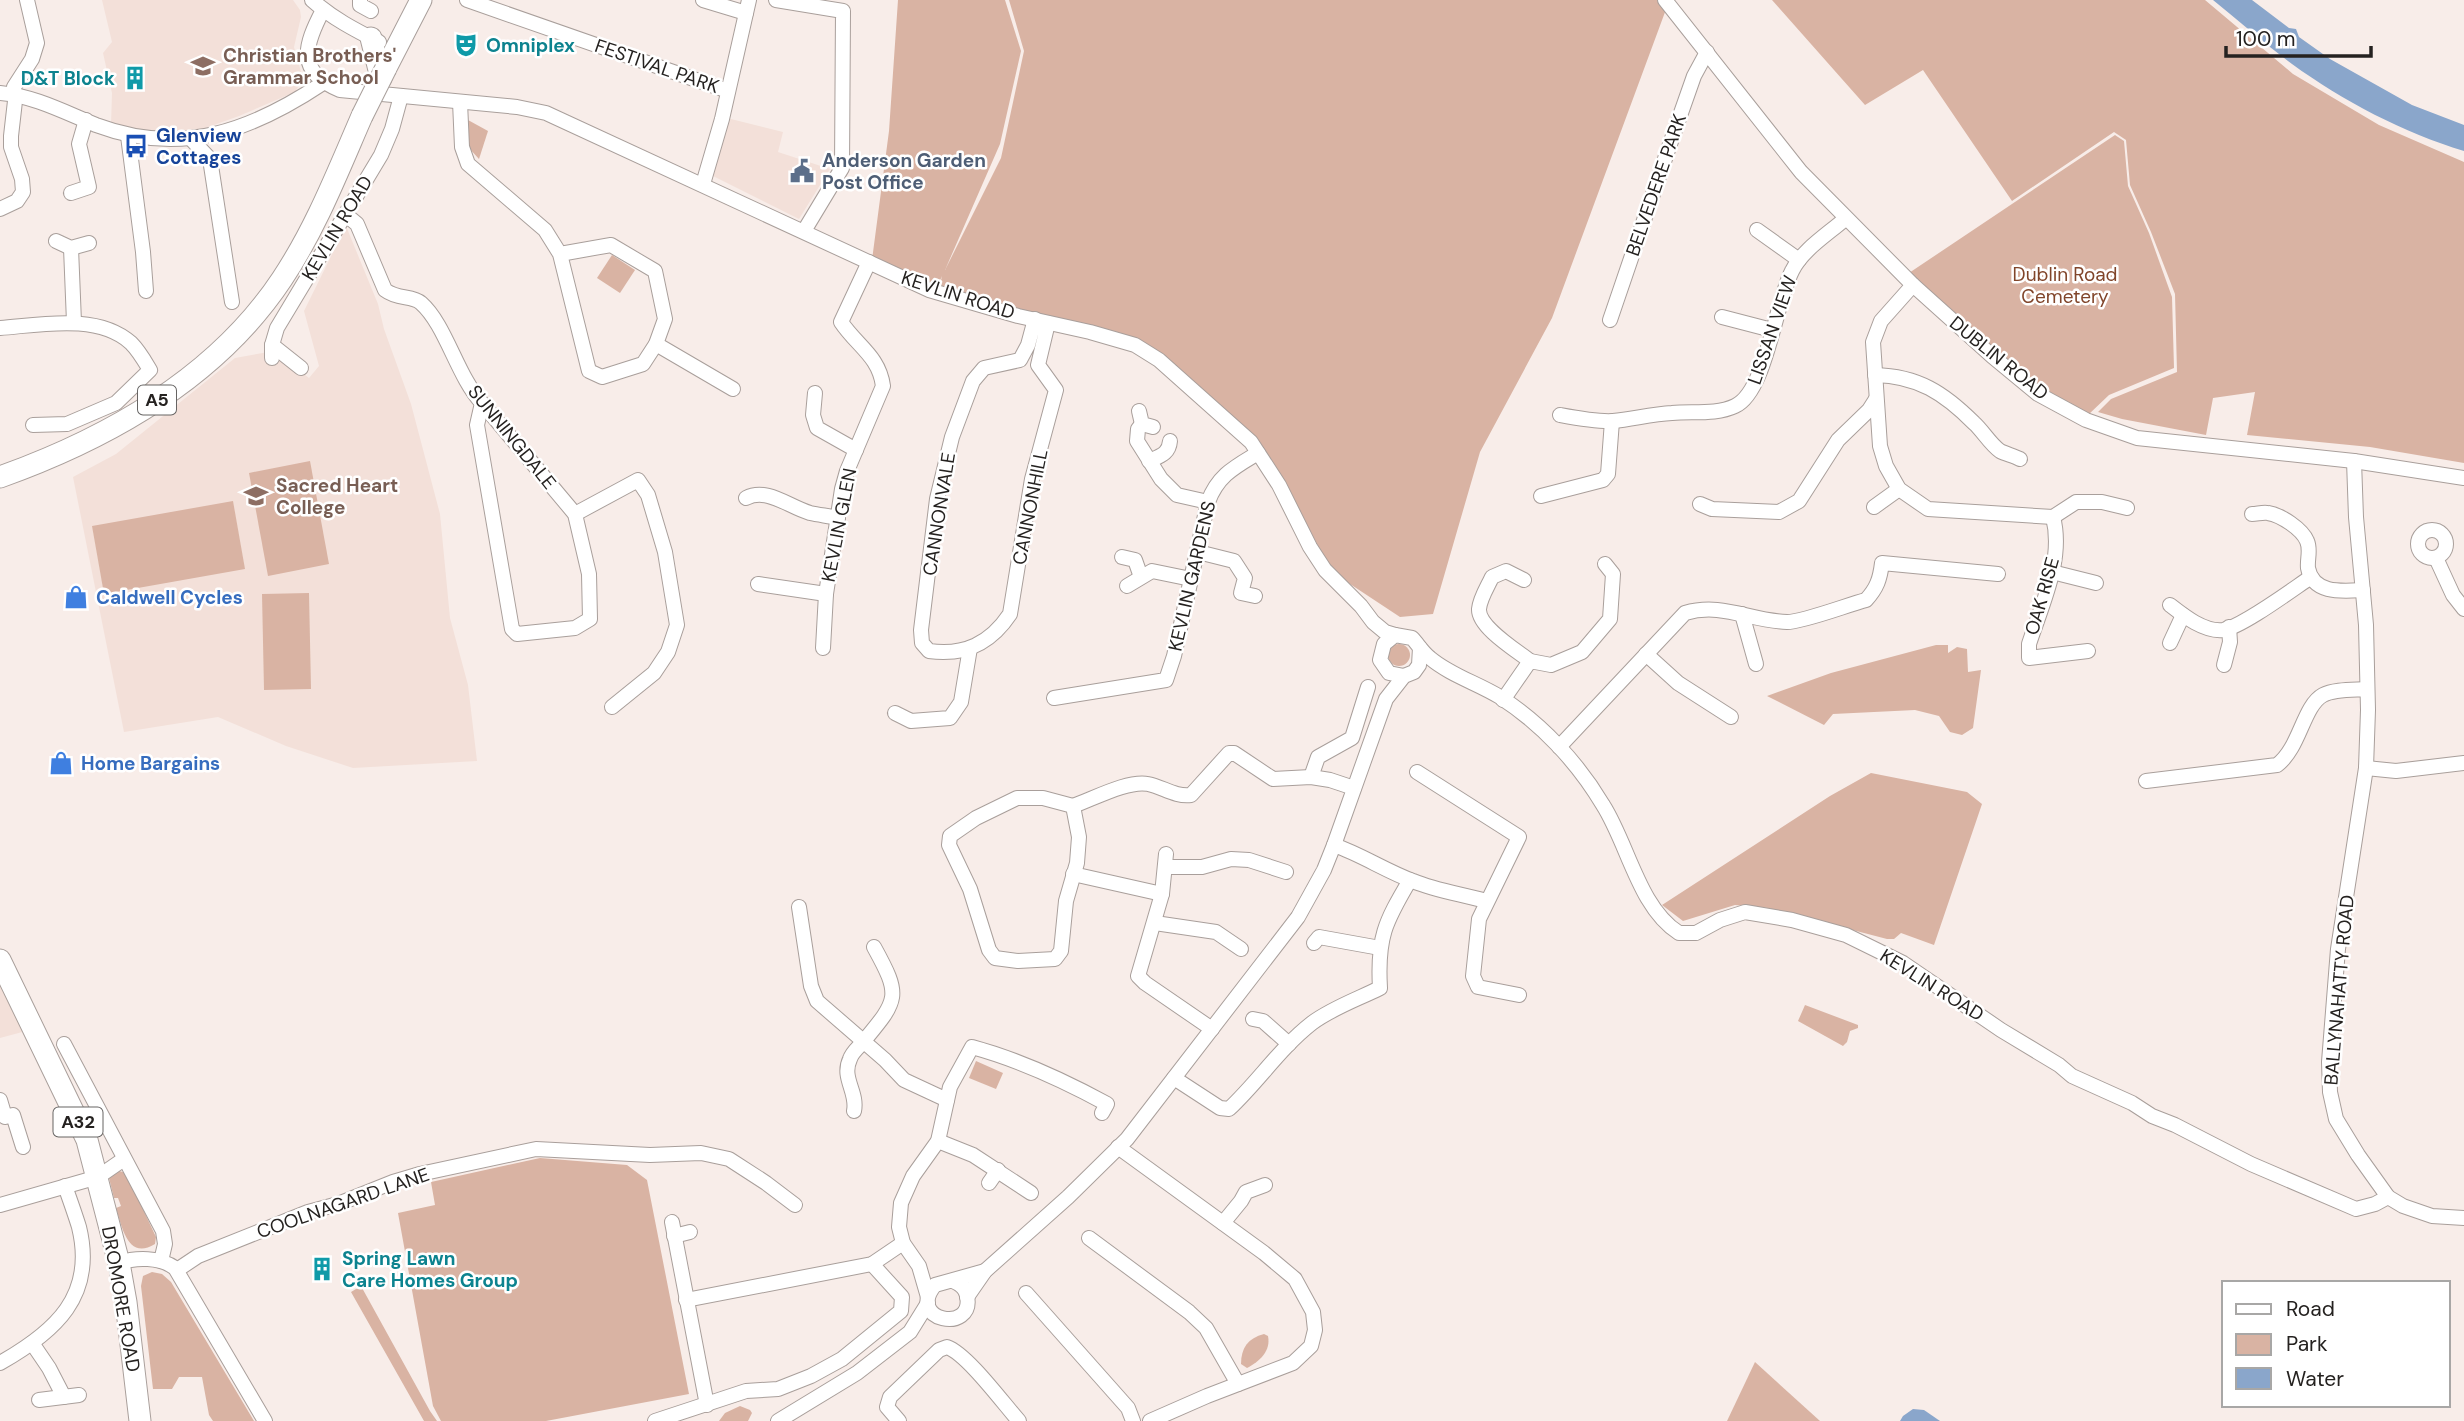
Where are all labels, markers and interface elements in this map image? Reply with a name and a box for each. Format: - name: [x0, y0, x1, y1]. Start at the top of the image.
- scale bar: [2226, 14, 2371, 58]
- text: 100 m: [2236, 25, 2296, 53]
- theatre icon: Omniplex: [452, 31, 480, 59]
- place label: Omniplex: [486, 33, 575, 58]
- street label: FESTIVAL PARK: [592, 33, 722, 99]
- place label: Christian Brothers' Grammar School: [223, 43, 396, 90]
- school or university icon: Christian Brothers' Grammar School: [189, 52, 217, 80]
- building icon: D&T Block: [121, 64, 149, 92]
- place label: D&T Block: [21, 66, 115, 91]
- street label: BELVEDERE PARK: [1620, 111, 1692, 259]
- place label: Glenview Cottages: [156, 123, 242, 170]
- bus stop icon: Glenview Cottages: [122, 132, 150, 160]
- place label: Anderson Garden Post Office: [822, 148, 986, 195]
- public building icon: Anderson Garden Post Office: [788, 157, 816, 185]
- street label: KEVLIN ROAD: [296, 171, 378, 285]
- park label: Dublin Road Cemetery: [2013, 262, 2117, 309]
- street label: KEVLIN ROAD: [898, 265, 1018, 325]
- street label: LISSAN VIEW: [1742, 272, 1802, 388]
- street label: DUBLIN ROAD: [1944, 310, 2054, 406]
- street label: SUNNINGDALE: [462, 380, 562, 494]
- road number: A5: [138, 386, 176, 414]
- street label: CANNONHILL: [1007, 447, 1053, 567]
- street label: CANNONVALE: [917, 451, 961, 577]
- street label: KEVLIN GLEN: [816, 466, 862, 584]
- place label: Sacred Heart College: [276, 473, 398, 520]
- school or university icon: Sacred Heart College: [242, 482, 270, 510]
- street label: KEVLIN GARDENS: [1163, 498, 1221, 654]
- street label: OAK RISE: [2019, 554, 2065, 638]
- shop icon: Caldwell Cycles: [62, 583, 90, 611]
- place label: Caldwell Cycles: [96, 585, 243, 610]
- shop icon: Home Bargains: [47, 749, 75, 777]
- place label: Home Bargains: [81, 751, 220, 776]
- street label: BALLYNAHATTY ROAD: [2318, 894, 2360, 1086]
- street label: KEVLIN ROAD: [1875, 943, 1989, 1027]
- road number: A32: [54, 1107, 102, 1136]
- street label: COOLNAGARD LANE: [253, 1162, 433, 1244]
- street label: DROMORE ROAD: [96, 1224, 146, 1374]
- place label: Spring Lawn Care Homes Group: [342, 1246, 518, 1293]
- building icon: Spring Lawn Care Homes Group: [308, 1255, 336, 1283]
- legend: [2222, 1281, 2450, 1407]
- text: Road: [2286, 1295, 2335, 1323]
- text: Park: [2286, 1330, 2328, 1358]
- text: Water: [2286, 1365, 2344, 1393]

